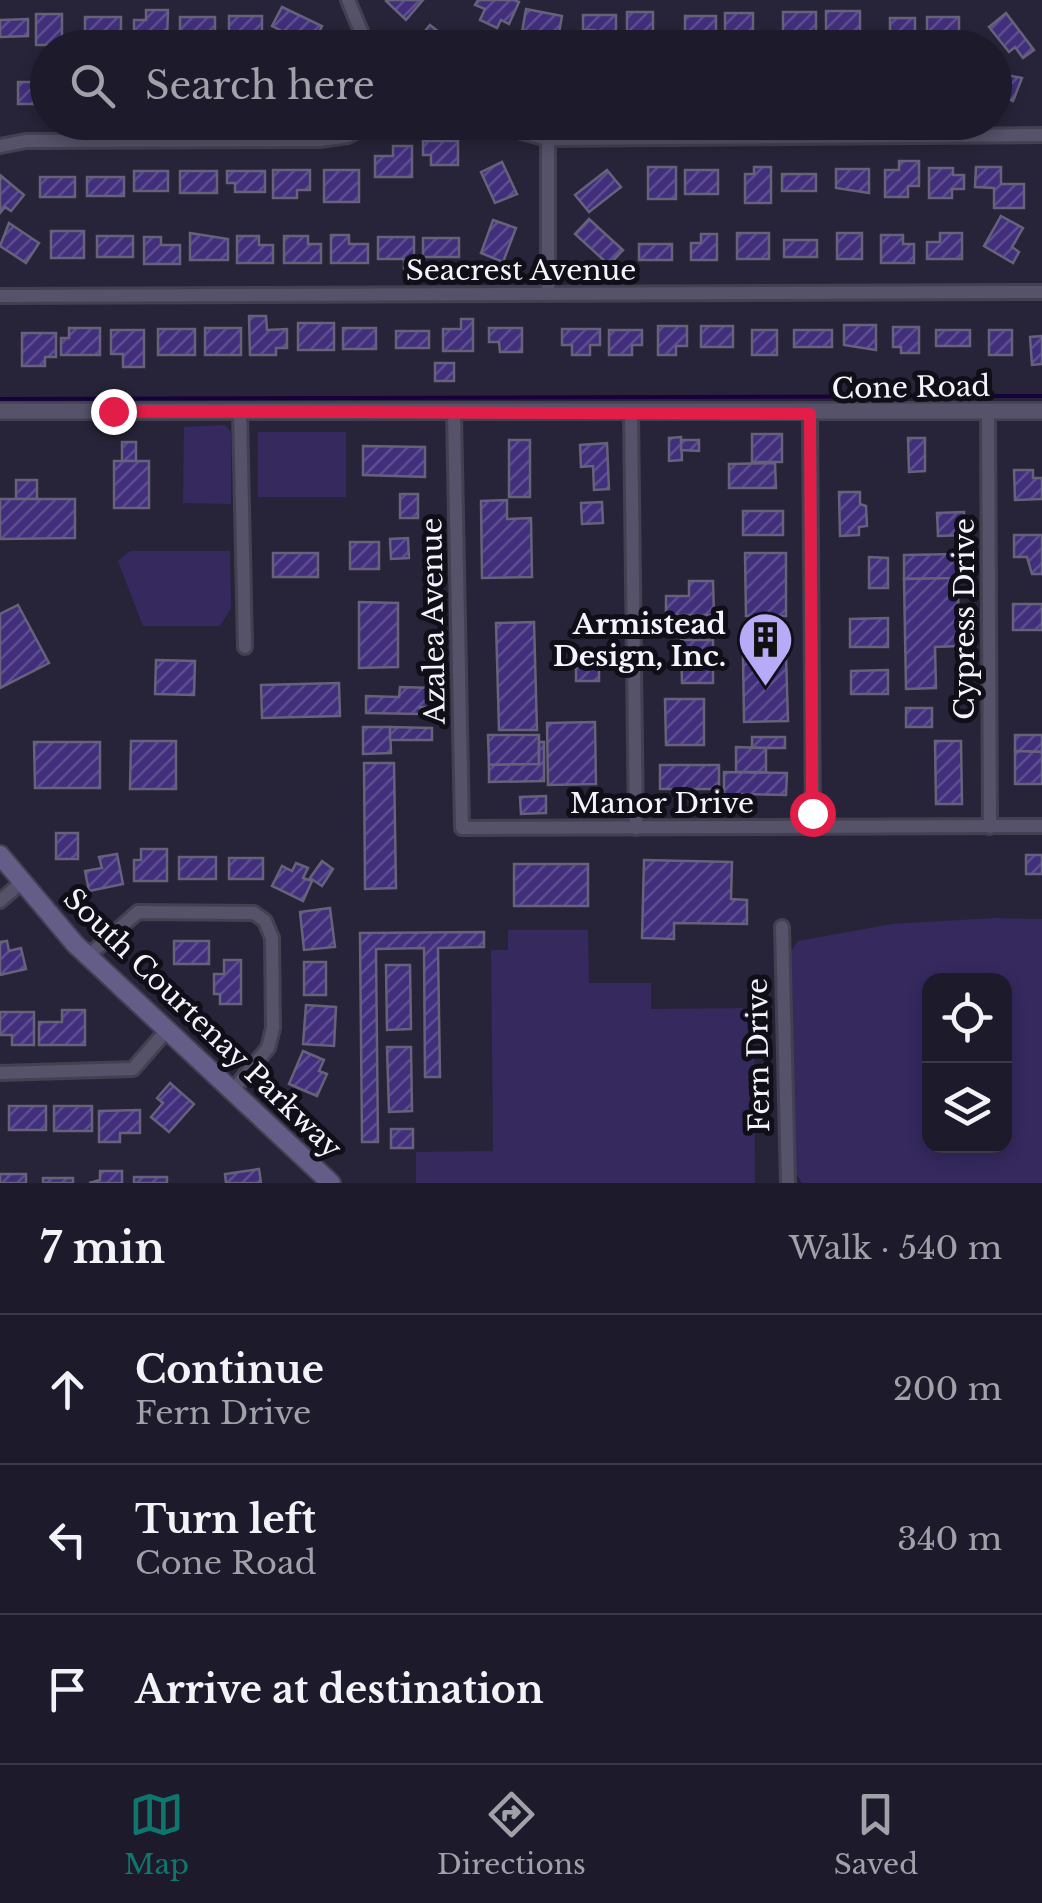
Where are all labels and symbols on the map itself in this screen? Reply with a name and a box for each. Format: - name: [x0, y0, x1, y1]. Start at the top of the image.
- street label: Seacrest Avenue: [406, 253, 636, 288]
- street label: Cone Road: [831, 369, 991, 406]
- route end: [91, 389, 137, 435]
- street label: Azalea Avenue: [414, 517, 453, 726]
- street label: Cypress Drive: [947, 518, 982, 720]
- place label: Armistead Design, Inc.: [553, 607, 726, 674]
- building icon: Armistead Design, Inc.: [735, 610, 795, 689]
- street label: Manor Drive: [570, 786, 754, 821]
- route start: [790, 791, 836, 837]
- street label: South Courtenay Parkway: [56, 881, 349, 1166]
- street label: Fern Drive: [740, 978, 777, 1132]

